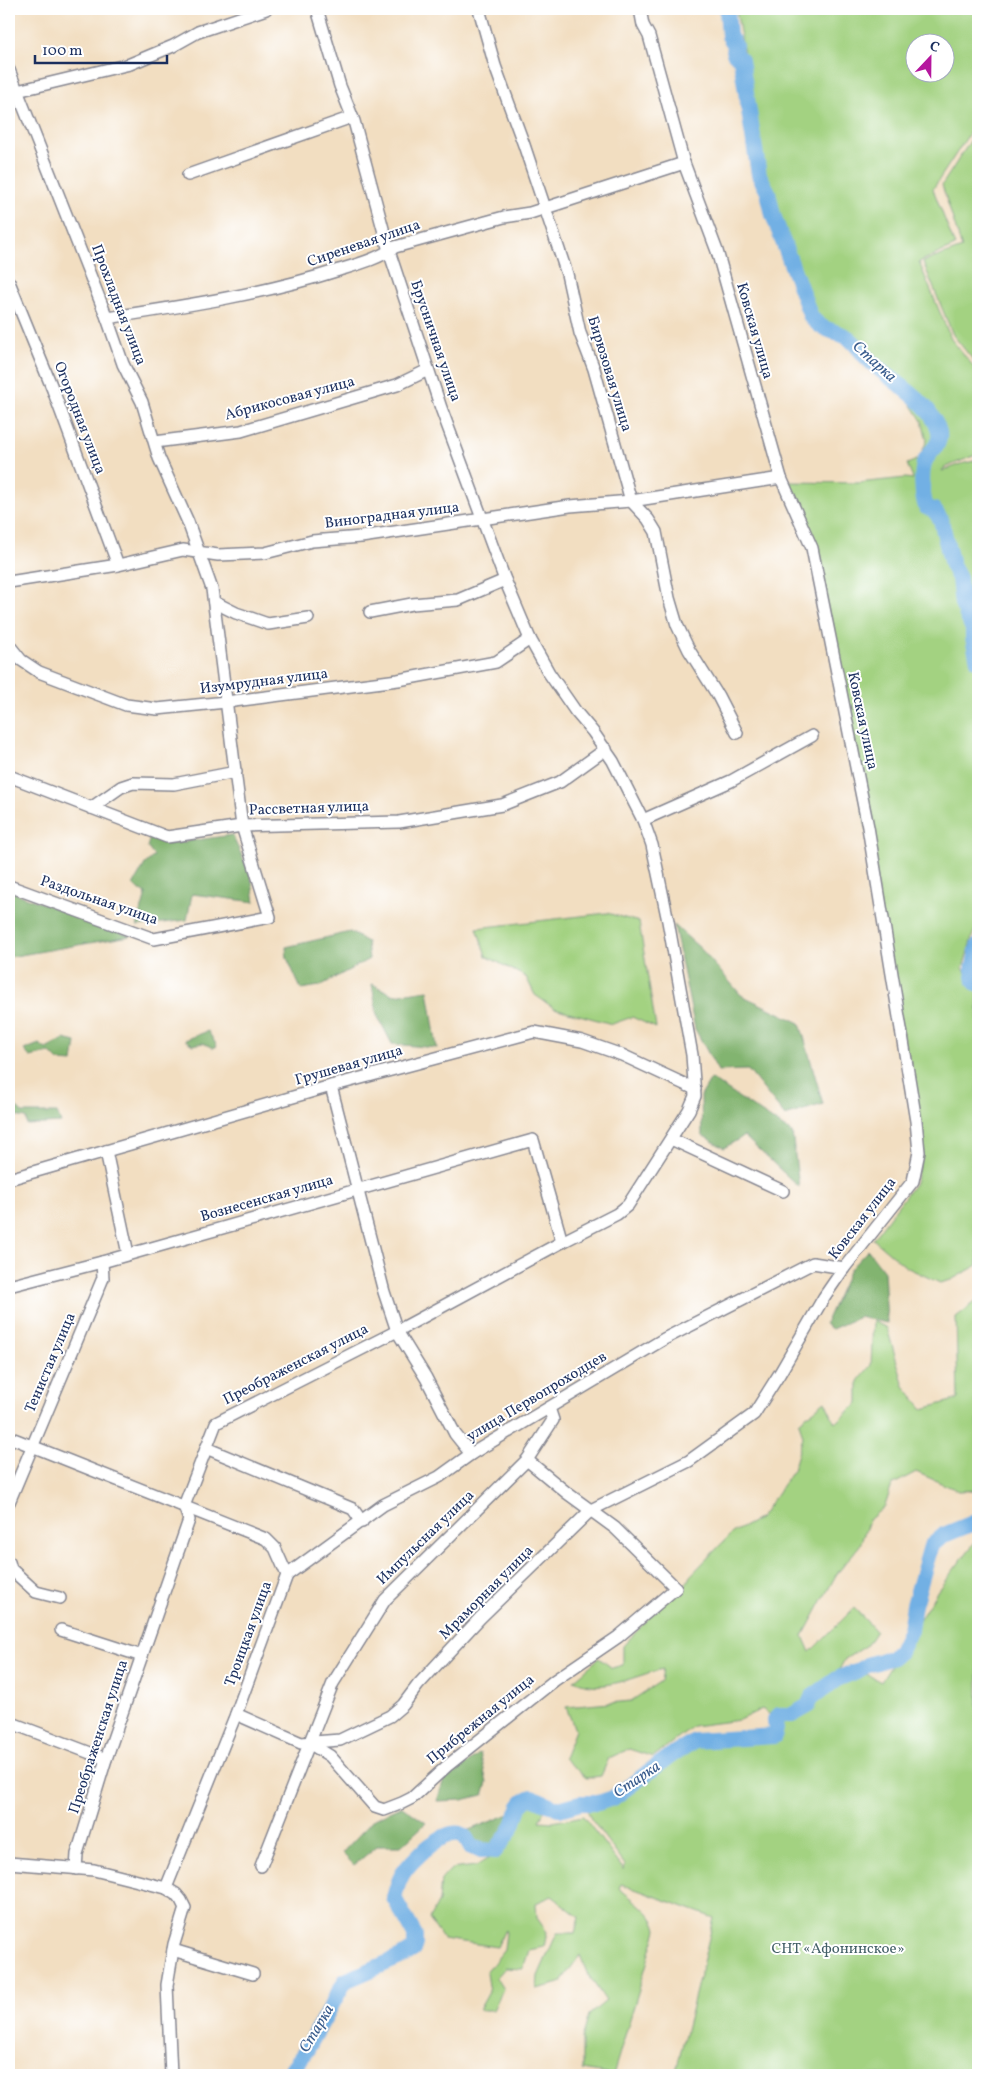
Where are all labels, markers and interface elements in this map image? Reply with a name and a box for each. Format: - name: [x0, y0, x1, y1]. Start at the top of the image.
- scale bar: [35, 32, 168, 64]
- north arrow: [904, 32, 954, 82]
- text: С: [927, 37, 942, 58]
- text: 100 m: [42, 41, 82, 62]
- street label: Сиреневая улица: [305, 215, 423, 273]
- street label: Прохладная улица: [85, 241, 151, 369]
- street label: Брусничная улица: [404, 277, 466, 405]
- street label: Ковская улица: [730, 280, 778, 382]
- street label: Бирюзовая улица: [581, 314, 637, 434]
- water label: Старка: [847, 336, 901, 388]
- street label: Огородная улица: [48, 359, 110, 477]
- street label: Абрикосовая улица: [223, 372, 357, 426]
- street label: Виноградная улица: [324, 497, 460, 535]
- street label: Изумрудная улица: [199, 664, 329, 700]
- street label: Ковская улица: [841, 670, 883, 772]
- street label: Рассветная улица: [248, 796, 370, 822]
- street label: Раздольная улица: [37, 871, 161, 931]
- street label: Грушевая улица: [293, 1041, 405, 1091]
- street label: Вознесенская улица: [198, 1170, 336, 1228]
- street label: Ковская улица: [824, 1173, 902, 1265]
- street label: Тенистая улица: [20, 1310, 82, 1416]
- street label: Преображенская улица: [220, 1319, 372, 1411]
- street label: улица Первопроходцев: [463, 1347, 611, 1447]
- street label: Импульсная улица: [372, 1486, 480, 1590]
- street label: Мраморная улица: [435, 1541, 539, 1645]
- street label: Троицкая улица: [220, 1578, 278, 1690]
- street label: Преображенская улица: [64, 1657, 134, 1817]
- street label: Прибрежная улица: [423, 1670, 539, 1770]
- water label: Старка: [609, 1756, 665, 1804]
- park label: СНТ «Афонинское»: [772, 1939, 904, 1960]
- water label: Старка: [294, 2000, 340, 2057]

